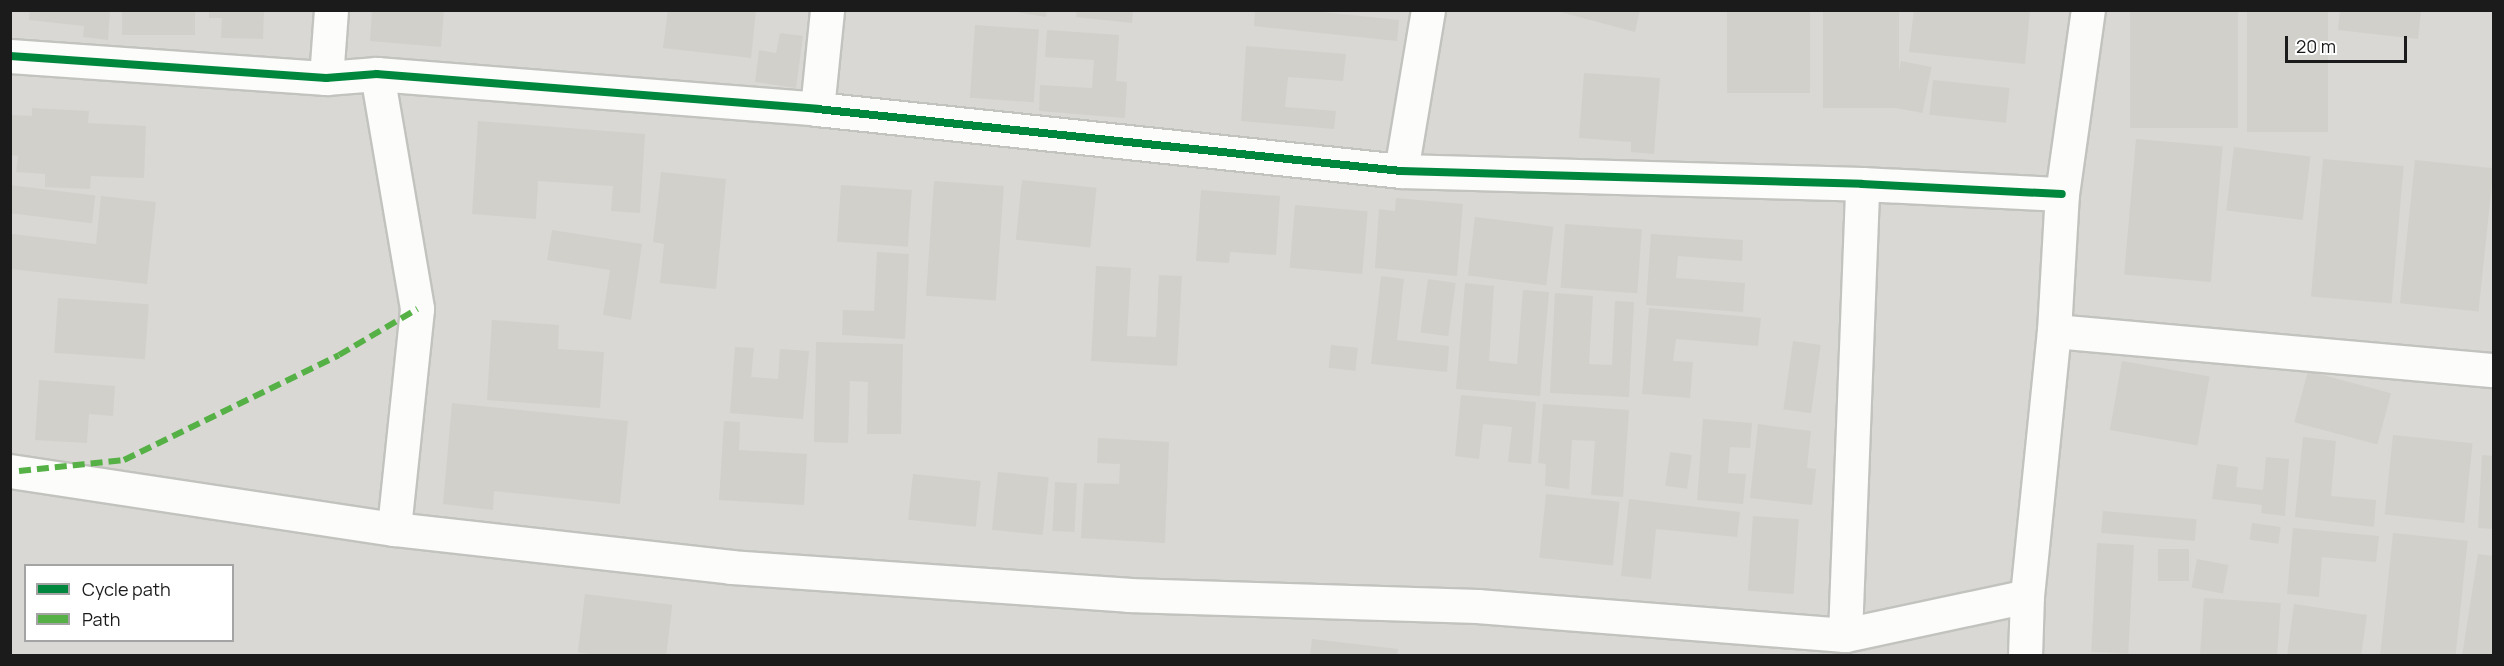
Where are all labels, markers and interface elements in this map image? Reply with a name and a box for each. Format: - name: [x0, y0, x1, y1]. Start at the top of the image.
- scale bar: [2288, 24, 2410, 62]
- text: 20 m: [2296, 34, 2336, 58]
- legend: [24, 564, 234, 642]
- text: Cycle path: [82, 577, 171, 601]
- text: Path: [82, 607, 120, 631]

